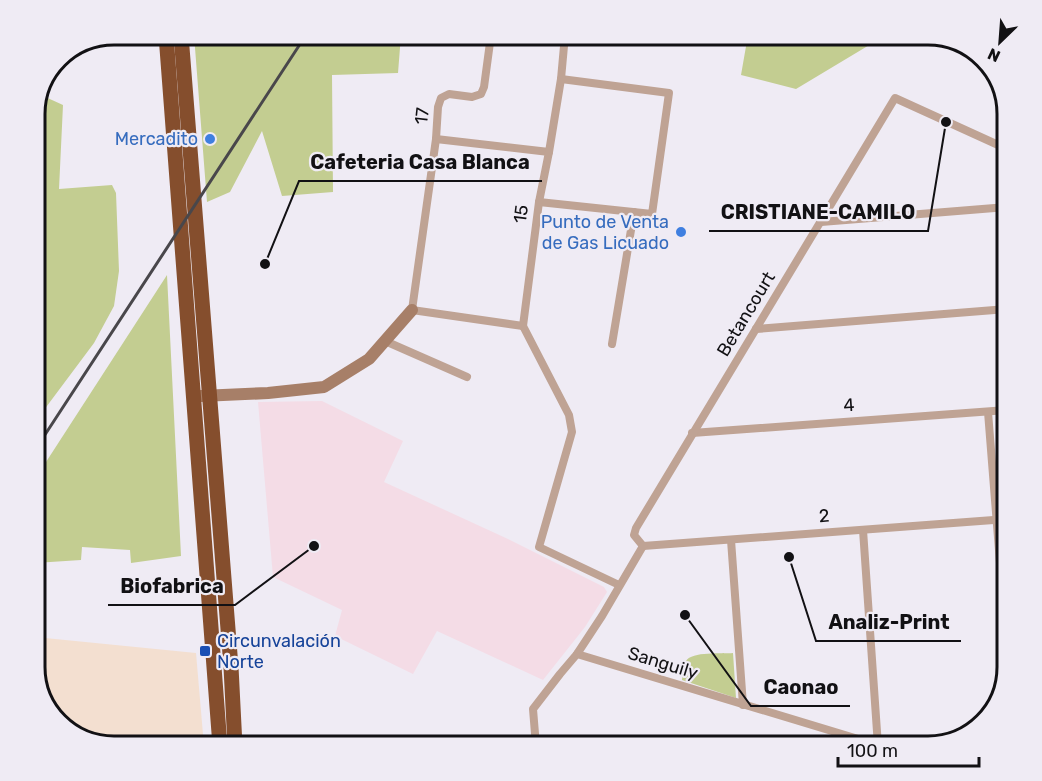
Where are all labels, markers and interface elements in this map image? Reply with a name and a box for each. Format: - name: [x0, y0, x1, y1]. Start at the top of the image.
- north arrow: [970, 12, 1030, 72]
- text: N: [985, 44, 1003, 66]
- street label: 17: [410, 106, 434, 126]
- place label: Mercadito: [115, 128, 198, 150]
- marker: Mercadito: [203, 132, 217, 146]
- callout: Cafeteria Casa Blanca: [299, 143, 542, 181]
- text: Cafeteria Casa Blanca: [310, 150, 530, 174]
- callout: CRISTIANE-CAMILO: [709, 193, 928, 231]
- text: CRISTIANE-CAMILO: [721, 200, 915, 224]
- street label: 15: [509, 204, 533, 224]
- place label: Punto de Venta de Gas Licuado: [541, 211, 669, 254]
- marker: Punto de Venta de Gas Licuado: [674, 225, 688, 239]
- street label: Betancourt: [712, 268, 780, 360]
- street label: 4: [843, 394, 855, 416]
- street label: 2: [818, 505, 830, 527]
- callout: Biofabrica: [108, 567, 235, 605]
- text: Biofabrica: [120, 574, 224, 598]
- callout: Analiz-Print: [816, 603, 961, 641]
- text: Analiz-Print: [828, 610, 950, 634]
- place label: Circunvalación Norte: [217, 630, 341, 673]
- street label: Sanguily: [625, 642, 701, 684]
- marker: Circunvalación Norte: [198, 644, 212, 658]
- callout: Caonao: [751, 668, 850, 706]
- text: Caonao: [764, 675, 838, 699]
- scale bar: [838, 730, 979, 768]
- text: 100 m: [847, 740, 898, 762]

